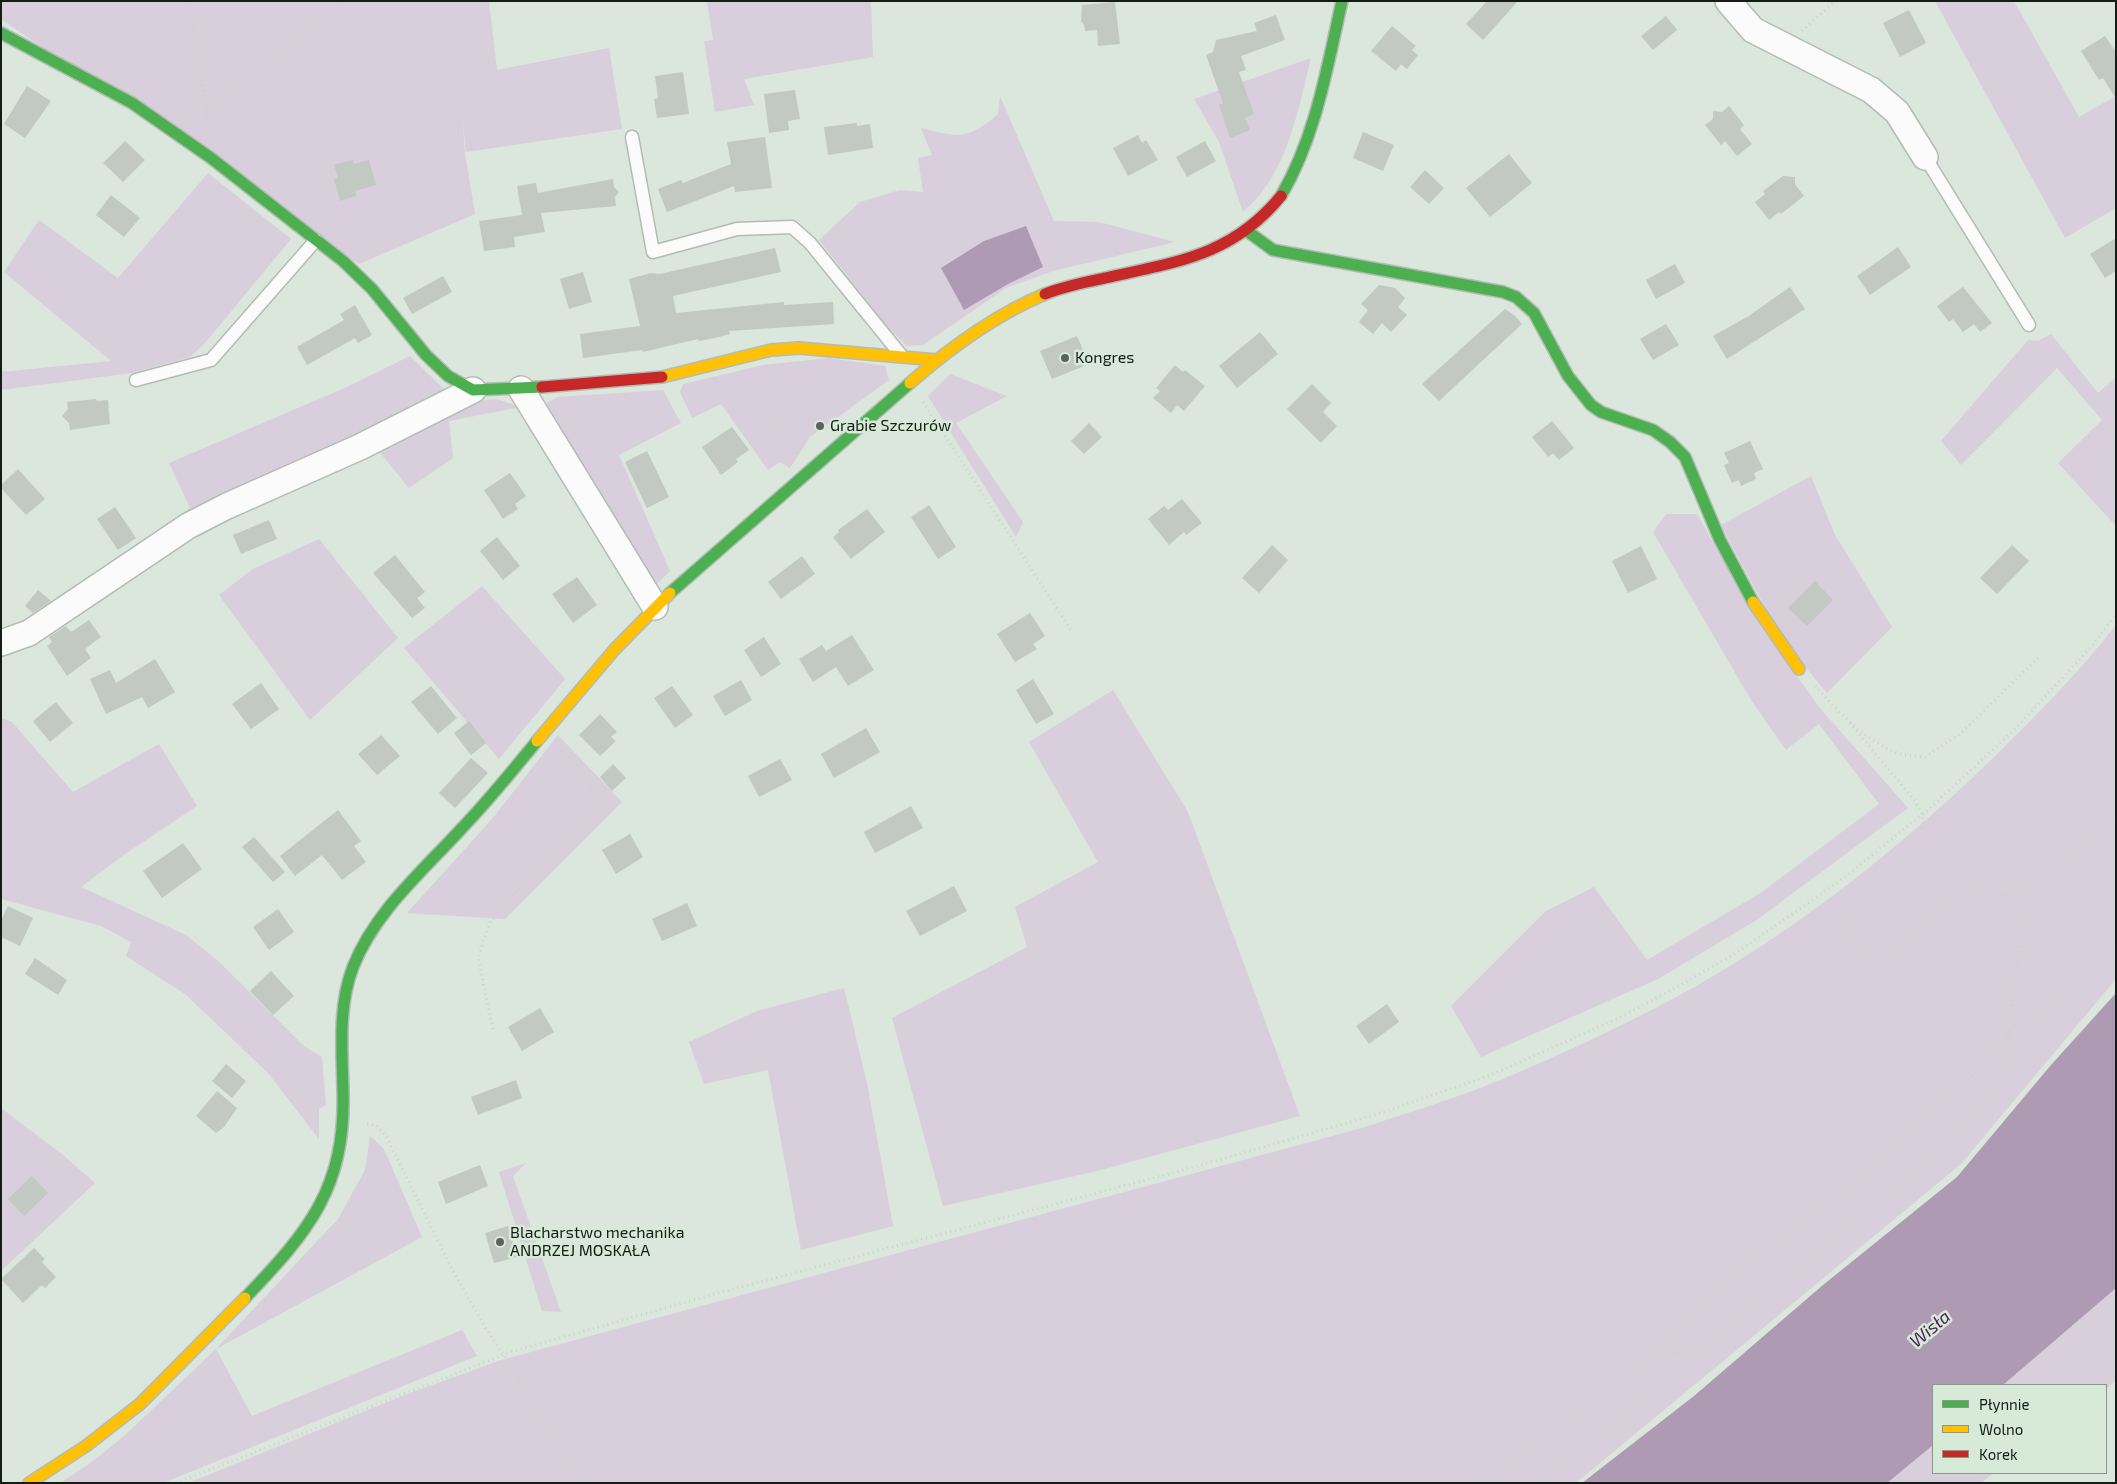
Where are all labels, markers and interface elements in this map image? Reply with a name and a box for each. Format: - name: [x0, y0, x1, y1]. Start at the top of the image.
- place label: Kongres: [1075, 348, 1134, 368]
- marker: Kongres: [1059, 352, 1071, 364]
- place label: Grabie Szczurów: [830, 416, 951, 436]
- marker: Grabie Szczurów: [814, 420, 826, 432]
- place label: Blacharstwo mechanika ANDRZEJ MOSKAŁA: [510, 1223, 684, 1261]
- marker: Blacharstwo mechanika ANDRZEJ MOSKAŁA: [494, 1236, 506, 1248]
- water label: Wisła: [1905, 1306, 1955, 1352]
- legend: [1932, 1384, 2107, 1474]
- text: Płynnie: [1979, 1395, 2030, 1413]
- text: Wolno: [1979, 1420, 2023, 1438]
- text: Korek: [1979, 1445, 2018, 1463]

